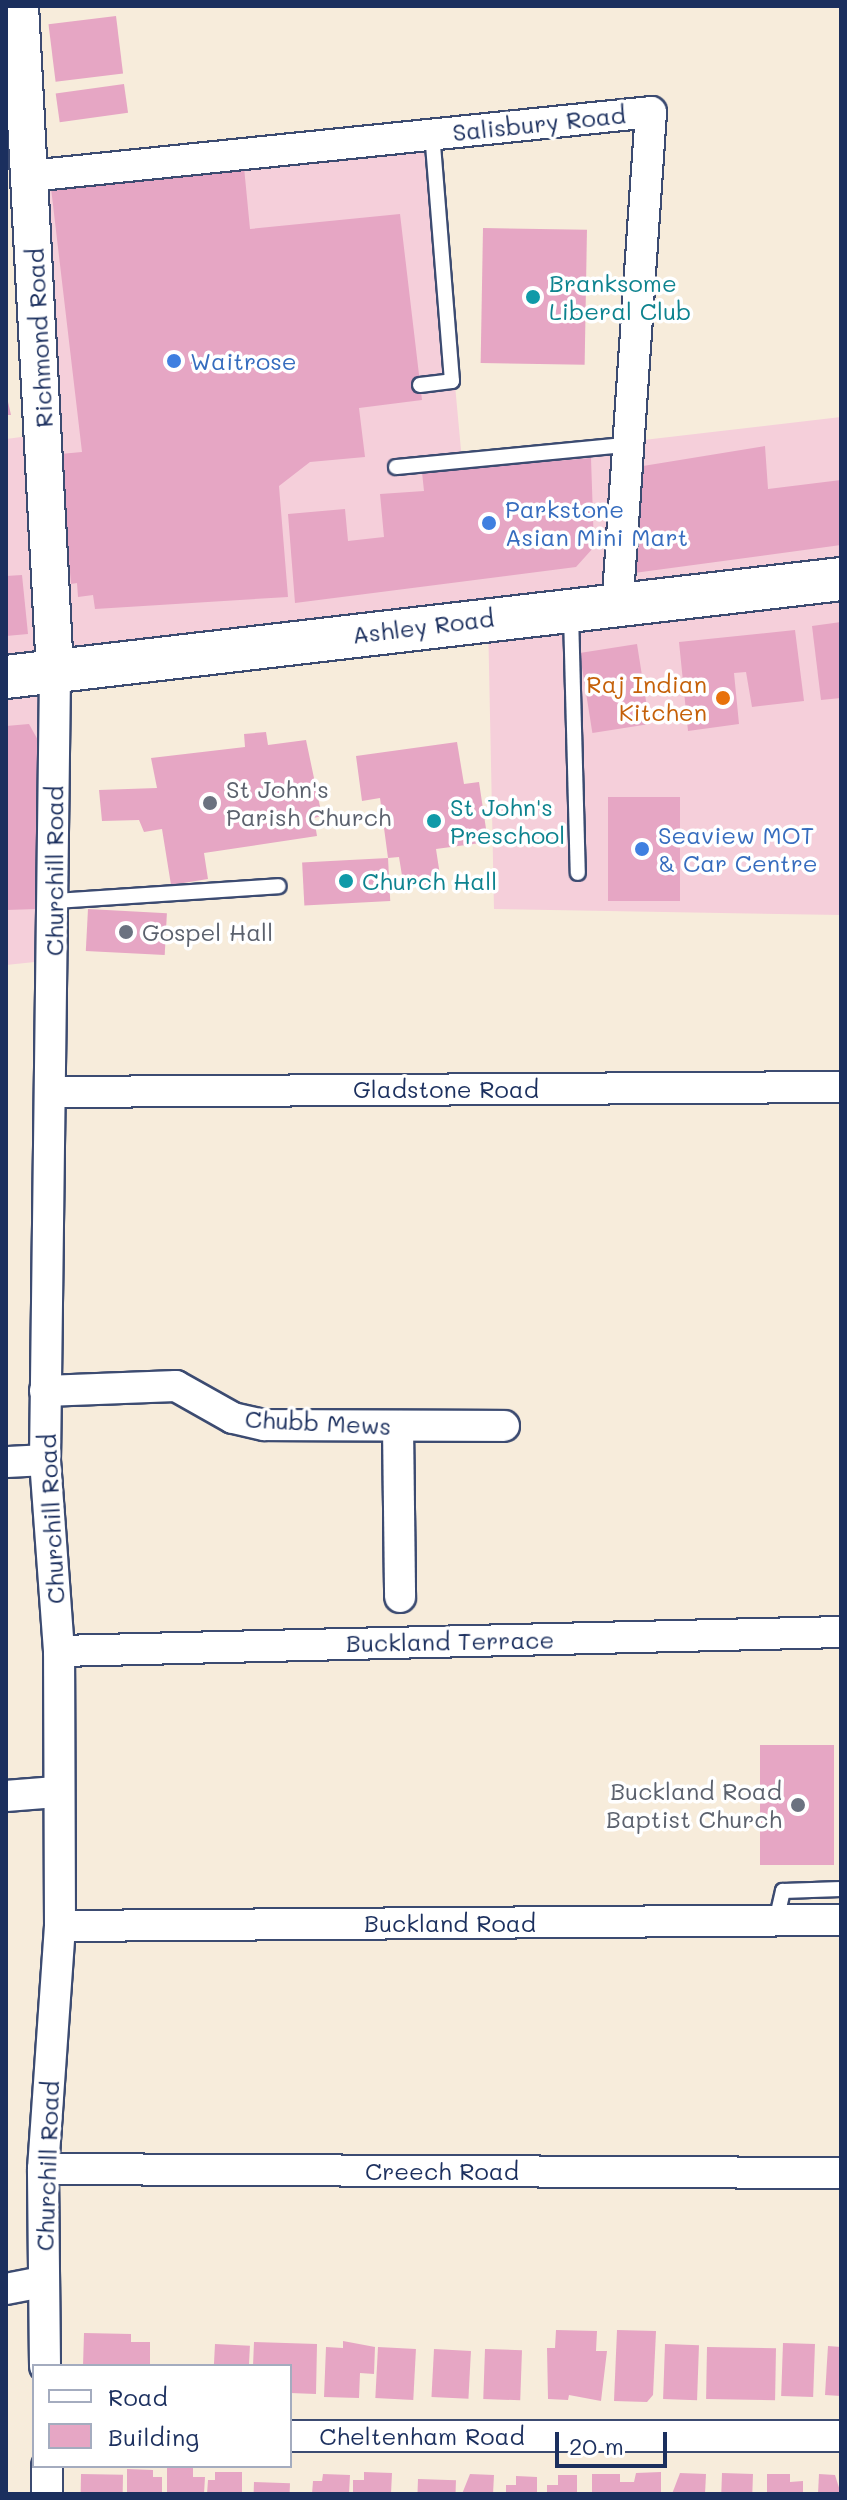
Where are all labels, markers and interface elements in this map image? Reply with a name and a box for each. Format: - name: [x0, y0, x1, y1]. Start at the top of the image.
- street label: Salisbury Road: [451, 100, 627, 146]
- street label: Richmond Road: [20, 248, 58, 428]
- place label: Branksome Liberal Club: [549, 269, 691, 325]
- marker: Branksome Liberal Club: [524, 288, 542, 306]
- place label: Waitrose: [190, 347, 297, 375]
- marker: Waitrose: [165, 352, 183, 370]
- place label: Parkstone Asian Mini Mart: [505, 495, 688, 551]
- marker: Parkstone Asian Mini Mart: [480, 514, 498, 532]
- street label: Ashley Road: [350, 603, 496, 649]
- place label: Raj Indian Kitchen: [586, 670, 707, 726]
- marker: Raj Indian Kitchen: [714, 689, 732, 707]
- place label: St John's Parish Church: [226, 775, 391, 831]
- street label: Churchill Road: [40, 786, 68, 956]
- place label: St John's Preschool: [450, 793, 565, 849]
- marker: St John's Parish Church: [201, 794, 219, 812]
- marker: St John's Preschool: [425, 812, 443, 830]
- place label: Seaview MOT & Car Centre: [658, 821, 818, 877]
- marker: Seaview MOT & Car Centre: [633, 840, 651, 858]
- place label: Church Hall: [362, 867, 497, 895]
- marker: Church Hall: [337, 872, 355, 890]
- place label: Gospel Hall: [142, 918, 273, 946]
- marker: Gospel Hall: [117, 923, 135, 941]
- street label: Gladstone Road: [353, 1075, 539, 1103]
- street label: Chubb Mews: [244, 1404, 392, 1440]
- street label: Churchill Road: [32, 1433, 70, 1605]
- street label: Buckland Terrace: [346, 1625, 554, 1657]
- place label: Buckland Road Baptist Church: [606, 1777, 782, 1833]
- marker: Buckland Road Baptist Church: [789, 1796, 807, 1814]
- street label: Buckland Road: [364, 1909, 536, 1937]
- street label: Churchill Road: [30, 2080, 64, 2252]
- street label: Creech Road: [365, 2157, 519, 2185]
- legend: [32, 2364, 292, 2468]
- text: Road: [108, 2381, 168, 2412]
- scale bar: [559, 2416, 671, 2466]
- text: Building: [108, 2421, 199, 2452]
- street label: Cheltenham Road: [319, 2422, 525, 2450]
- text: 20 m: [569, 2430, 624, 2461]

